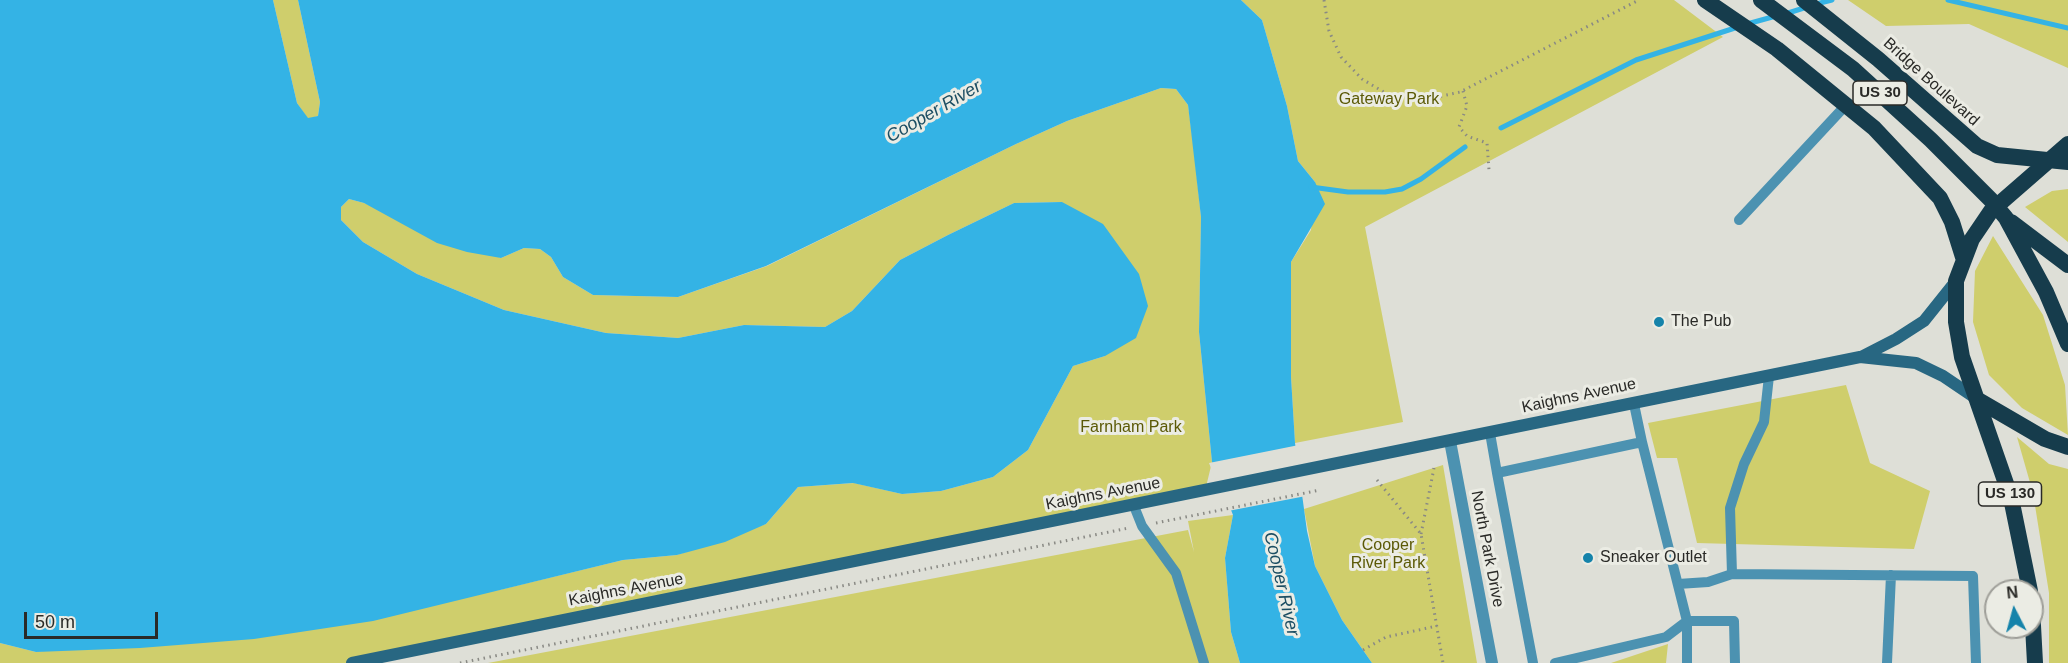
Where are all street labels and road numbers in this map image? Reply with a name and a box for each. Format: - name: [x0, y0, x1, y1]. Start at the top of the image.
- street label: Bridge Boulevard: [1879, 34, 1983, 130]
- road number: US 30: [1853, 81, 1907, 105]
- street label: Kaighns Avenue: [1520, 375, 1638, 417]
- street label: Kaighns Avenue: [1044, 473, 1162, 515]
- road number: US 130: [1978, 482, 2042, 506]
- street label: North Park Drive: [1466, 489, 1508, 609]
- street label: Kaighns Avenue: [567, 569, 685, 611]

